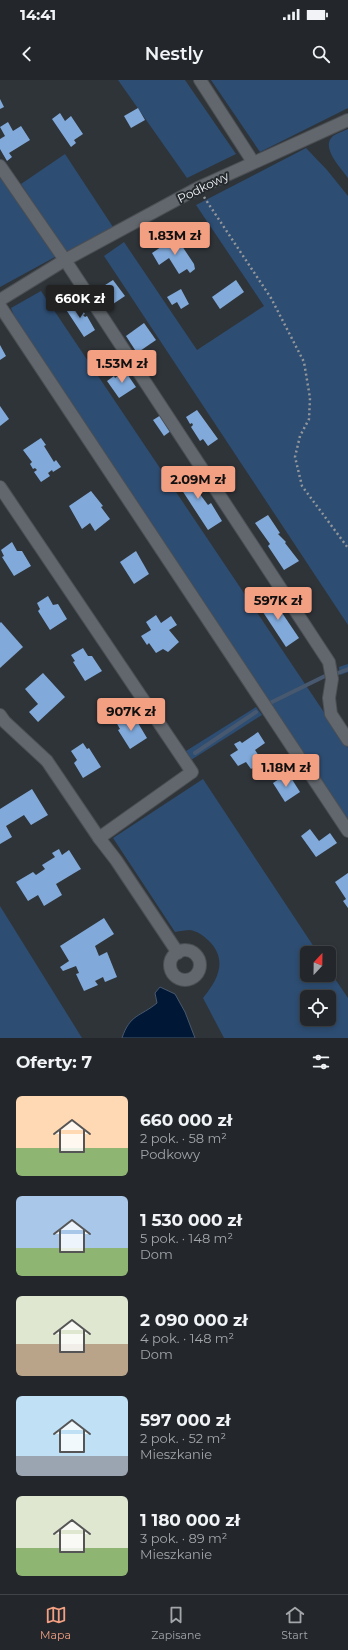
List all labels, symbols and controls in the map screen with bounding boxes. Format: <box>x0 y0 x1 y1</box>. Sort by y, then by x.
text: 14:41 <box>20 5 56 24</box>
icon: back <box>16 43 38 65</box>
text: Nestly <box>145 43 203 65</box>
icon: search <box>310 43 332 65</box>
street label: Podkowy <box>175 168 232 206</box>
pin: 1.83M zł <box>134 222 216 256</box>
text: 1.83M zł <box>149 227 201 243</box>
pin: 660K zł <box>43 285 117 319</box>
text: 660K zł <box>55 290 105 306</box>
pin: 1.53M zł <box>81 350 163 384</box>
text: 1.53M zł <box>96 355 148 371</box>
pin: 2.09M zł <box>157 466 239 500</box>
text: 2.09M zł <box>170 471 226 487</box>
pin: 597K zł <box>241 587 315 621</box>
text: 597K zł <box>254 592 302 608</box>
pin: 907K zł <box>94 698 168 732</box>
text: 907K zł <box>106 703 156 719</box>
pin: 1.18M zł <box>245 754 327 788</box>
text: 1.18M zł <box>261 759 311 775</box>
north arrow <box>300 946 336 982</box>
map controls <box>300 946 336 1026</box>
button: locate <box>300 990 336 1026</box>
icon: filters <box>310 1051 332 1073</box>
text: Oferty: 7 <box>16 1052 92 1072</box>
text: 660 000 zł <box>140 1110 232 1130</box>
icon: home <box>48 1112 96 1160</box>
text: 2 pok. · 58 m² <box>140 1130 227 1146</box>
text: Podkowy <box>140 1146 200 1162</box>
text: 1 530 000 zł <box>140 1210 242 1230</box>
icon: home <box>48 1212 96 1260</box>
text: 5 pok. · 148 m² <box>140 1230 233 1246</box>
text: Dom <box>140 1246 173 1262</box>
text: 2 090 000 zł <box>140 1310 248 1330</box>
icon: home <box>48 1312 96 1360</box>
text: 4 pok. · 148 m² <box>140 1330 234 1346</box>
text: Dom <box>140 1346 173 1362</box>
text: 597 000 zł <box>140 1410 230 1430</box>
icon: home <box>48 1412 96 1460</box>
text: 2 pok. · 52 m² <box>140 1430 226 1446</box>
text: Mieszkanie <box>140 1446 212 1462</box>
text: 1 180 000 zł <box>140 1510 240 1530</box>
icon: home <box>48 1512 96 1560</box>
text: 3 pok. · 89 m² <box>140 1530 227 1546</box>
text: Mieszkanie <box>140 1546 212 1562</box>
tab: Mapa <box>40 1604 71 1642</box>
tab: Zapisane <box>151 1604 201 1642</box>
tab: Start <box>281 1604 308 1642</box>

